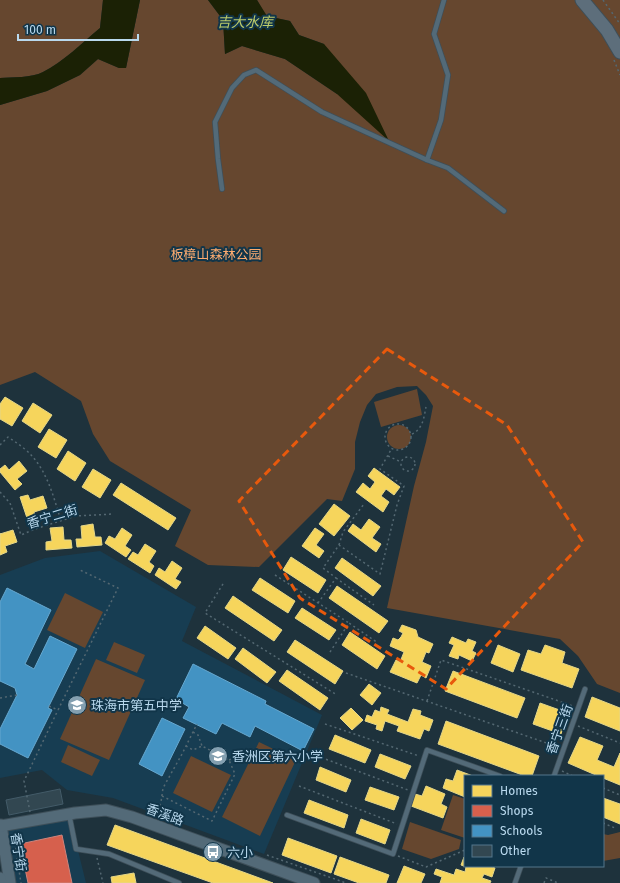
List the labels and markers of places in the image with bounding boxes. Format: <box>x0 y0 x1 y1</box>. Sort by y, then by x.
school or university icon: 珠海市第五中学 <box>66 694 88 716</box>
place label: 珠海市第五中学 <box>91 698 182 713</box>
school or university icon: 香洲区第六小学 <box>207 745 229 767</box>
place label: 香洲区第六小学 <box>232 749 323 764</box>
bus stop icon: 六小 <box>202 841 224 863</box>
place label: 六小 <box>227 845 253 860</box>

